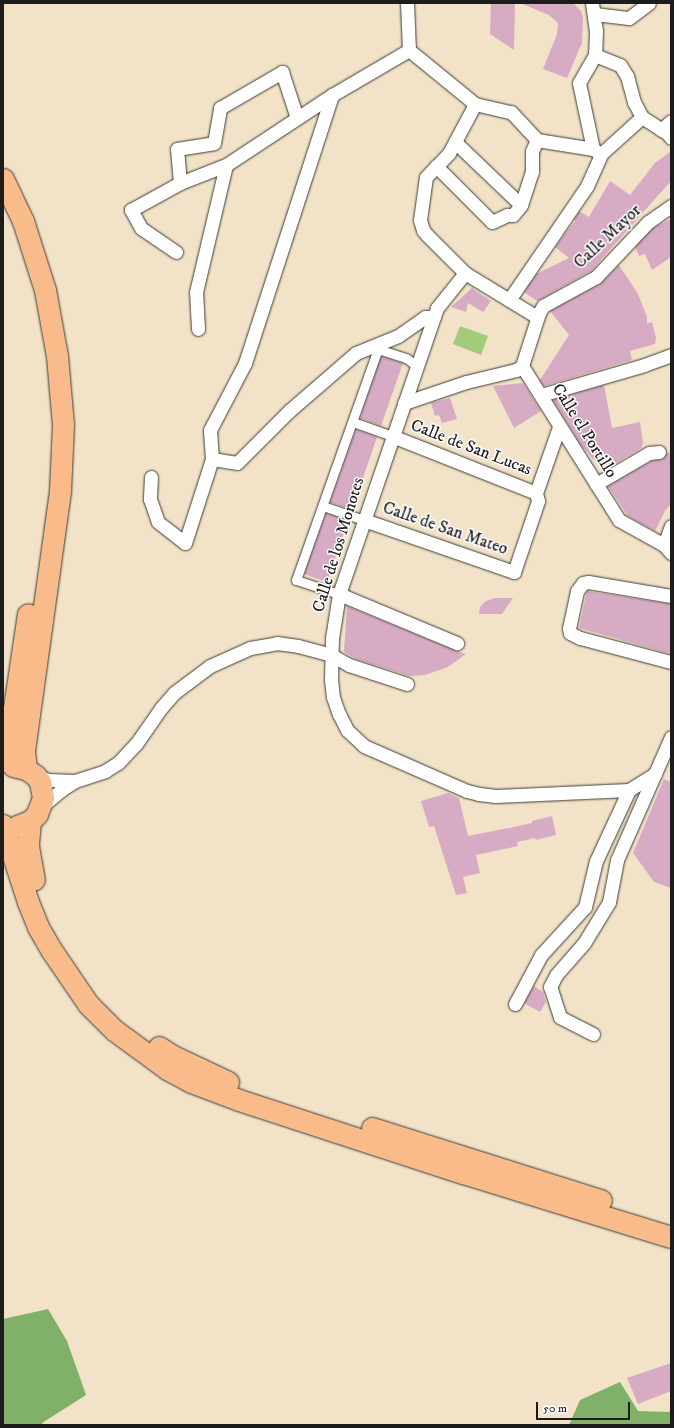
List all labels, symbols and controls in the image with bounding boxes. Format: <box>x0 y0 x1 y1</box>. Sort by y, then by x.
street label: Calle Mayor <box>570 201 646 273</box>
street label: Calle el Portillo <box>547 380 621 482</box>
street label: Calle de San Lucas <box>408 416 534 480</box>
street label: Calle de los Monotes <box>309 475 369 615</box>
street label: Calle de San Mateo <box>380 498 510 560</box>
scale bar <box>538 1394 632 1420</box>
text: 50 m <box>543 1401 567 1416</box>

